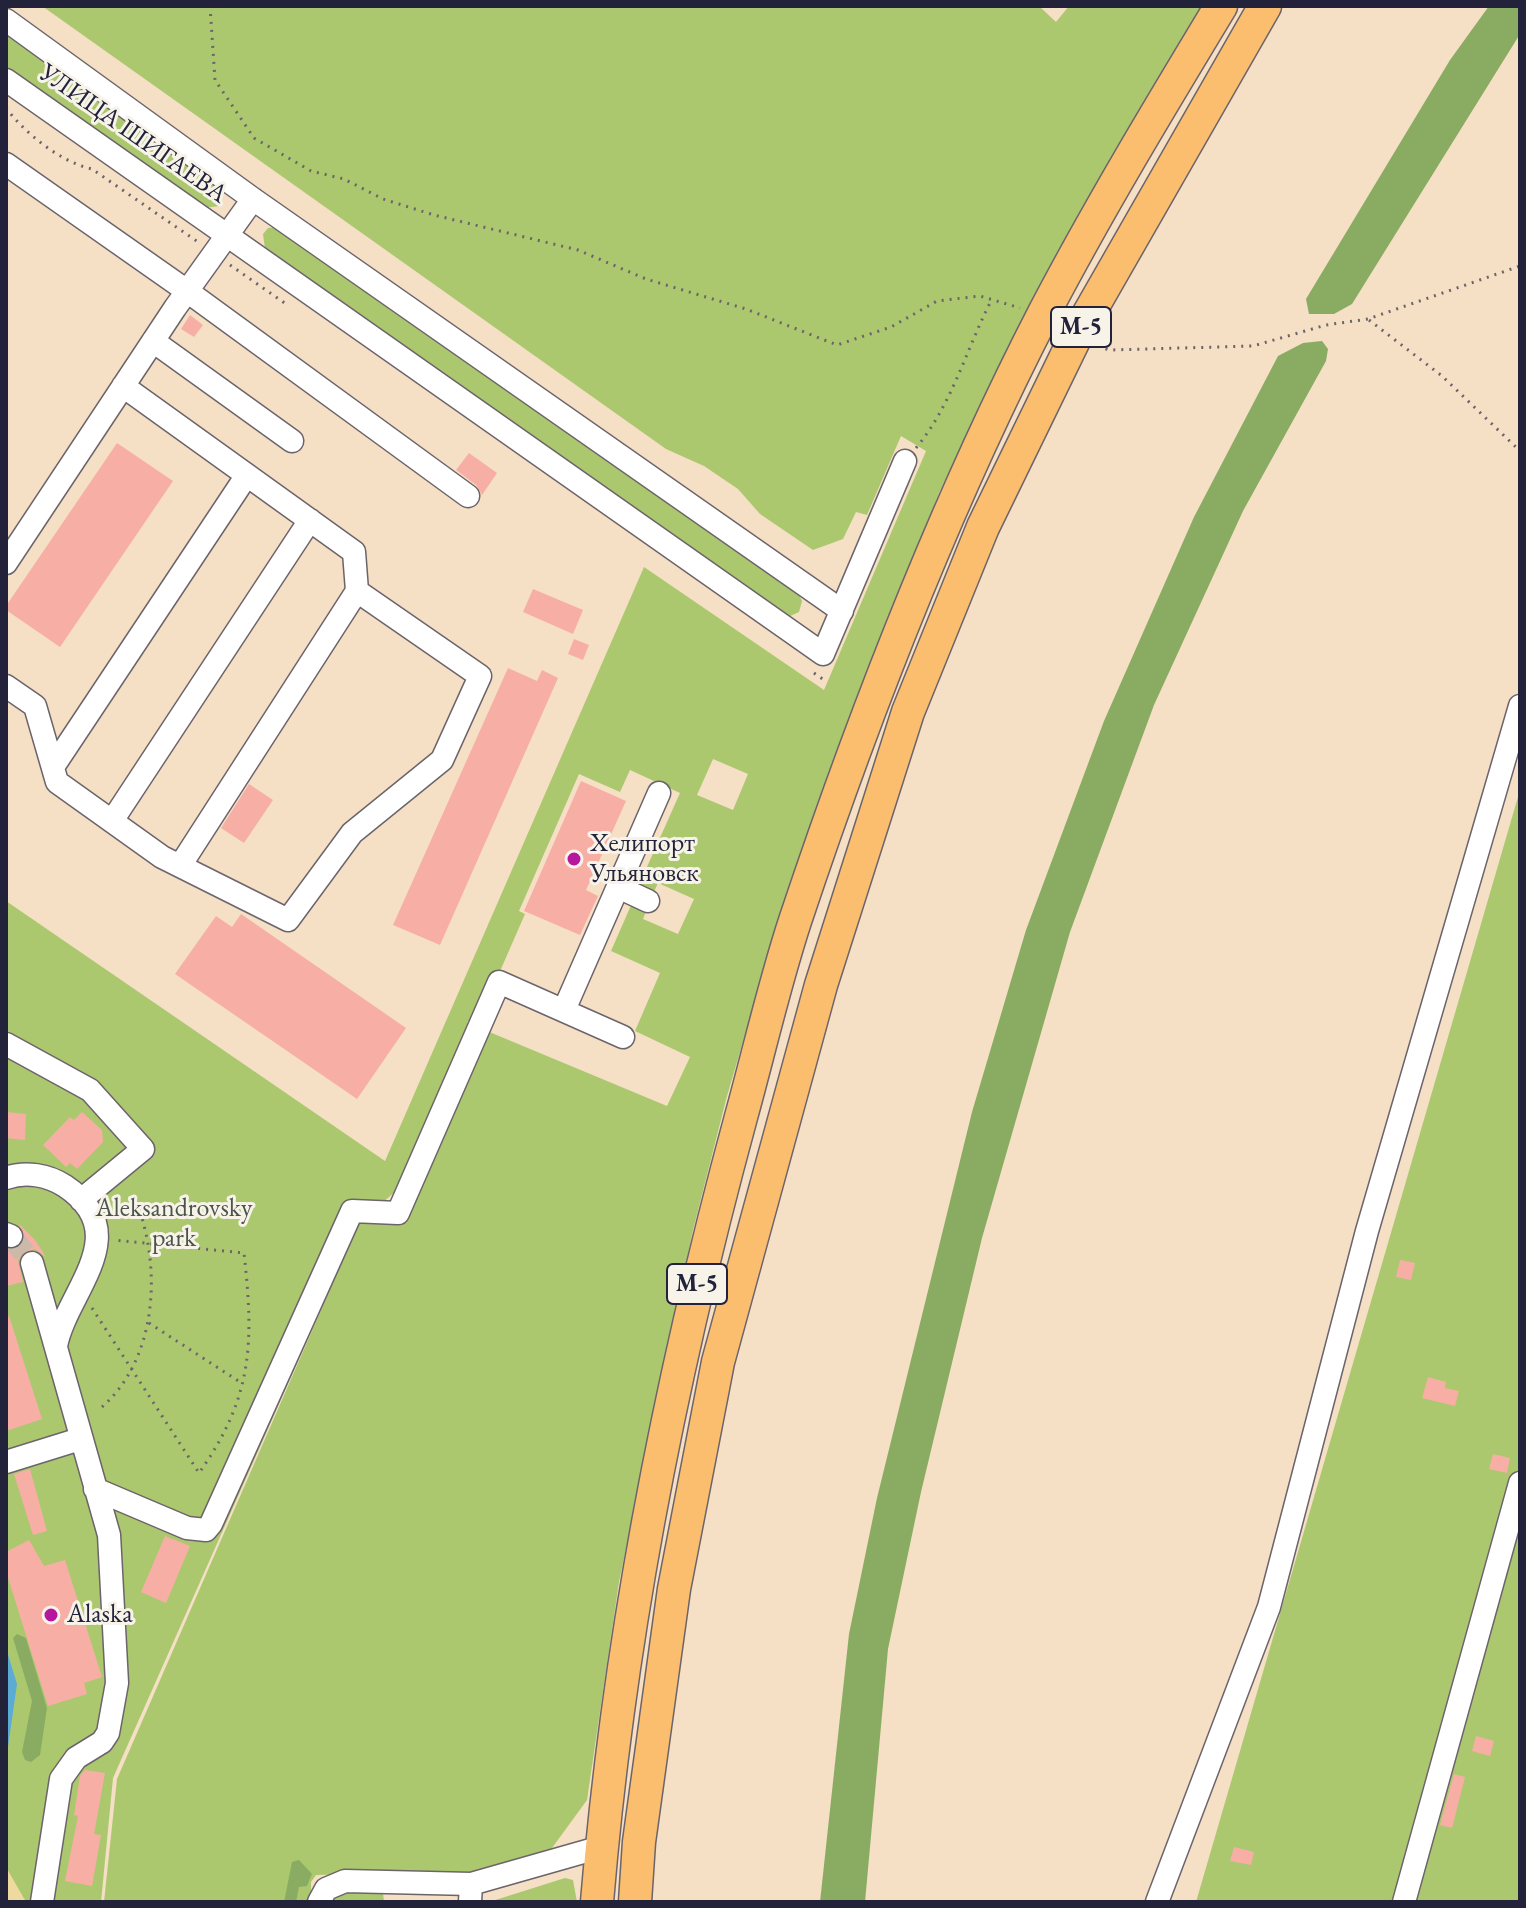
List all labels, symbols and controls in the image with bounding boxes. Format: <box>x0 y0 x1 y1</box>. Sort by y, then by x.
street label: УЛИЦА ШИГАЕВА <box>33 57 233 211</box>
road number: М-5 <box>1051 307 1111 347</box>
place label: Хелипорт Ульяновск <box>590 828 699 890</box>
marker: Хелипорт Ульяновск <box>565 850 583 868</box>
park label: Aleksandrovsky park <box>96 1193 252 1254</box>
road number: М-5 <box>667 1264 727 1304</box>
place label: Alaska <box>67 1599 133 1631</box>
marker: Alaska <box>42 1606 60 1624</box>

